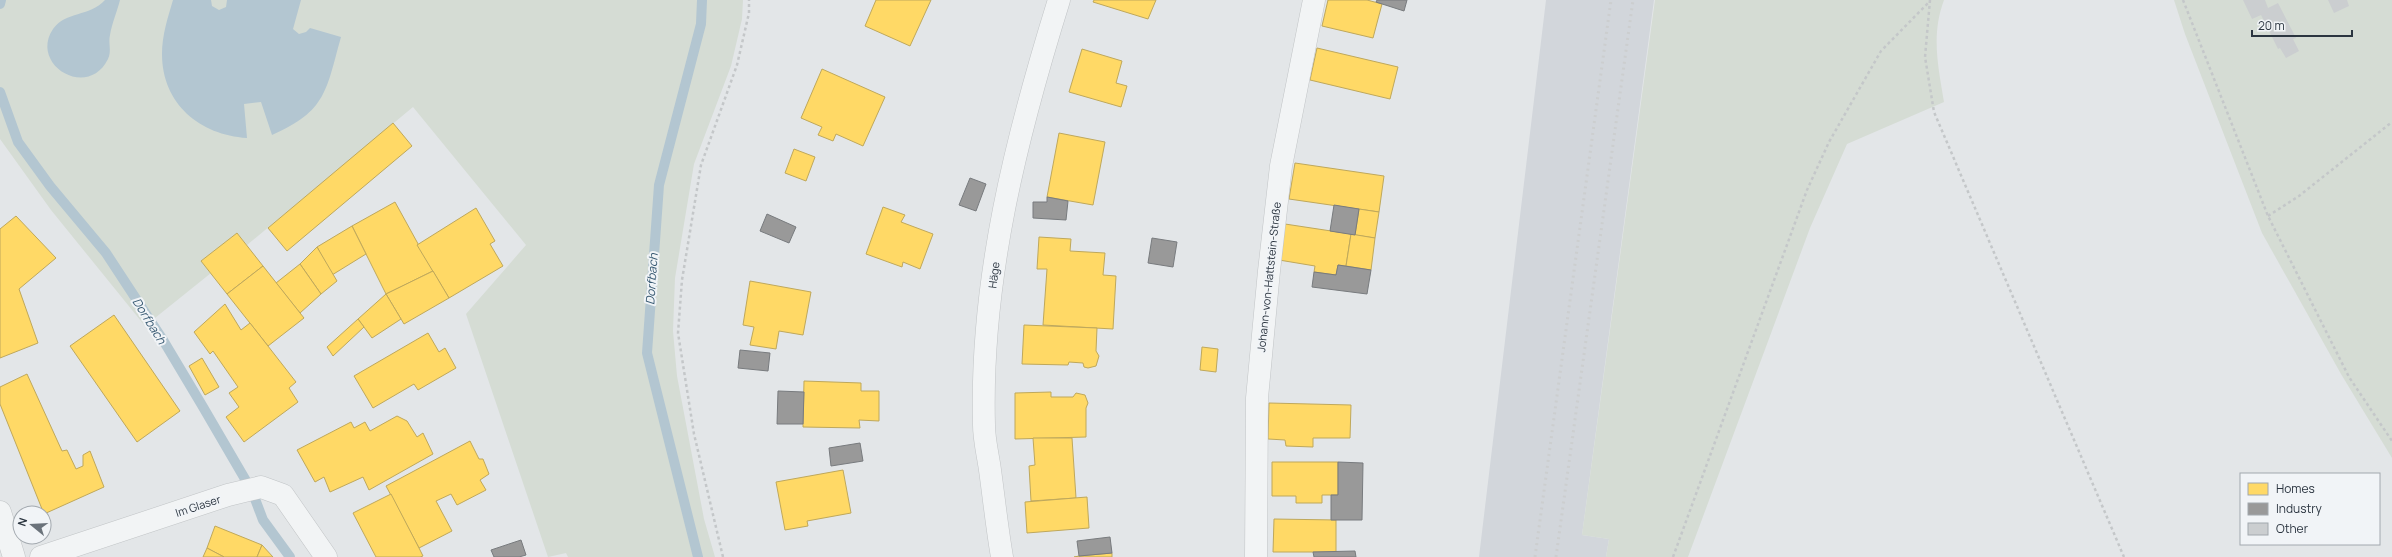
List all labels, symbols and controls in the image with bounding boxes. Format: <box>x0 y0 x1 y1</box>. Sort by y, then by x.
scale bar <box>2252 12 2352 38</box>
text: 20 m <box>2258 17 2285 34</box>
street label: Johann-von-Hattstein-Straße <box>1253 201 1284 353</box>
water label: Dorfbach <box>641 252 662 305</box>
street label: Häge <box>984 260 1003 289</box>
water label: Dorfbach <box>129 294 171 348</box>
legend <box>2240 473 2380 545</box>
text: Homes <box>2276 480 2315 497</box>
street label: Im Glaser <box>173 491 222 520</box>
text: Industry <box>2276 500 2322 517</box>
north arrow <box>12 505 52 545</box>
text: N <box>14 516 30 528</box>
text: Other <box>2276 520 2309 537</box>

